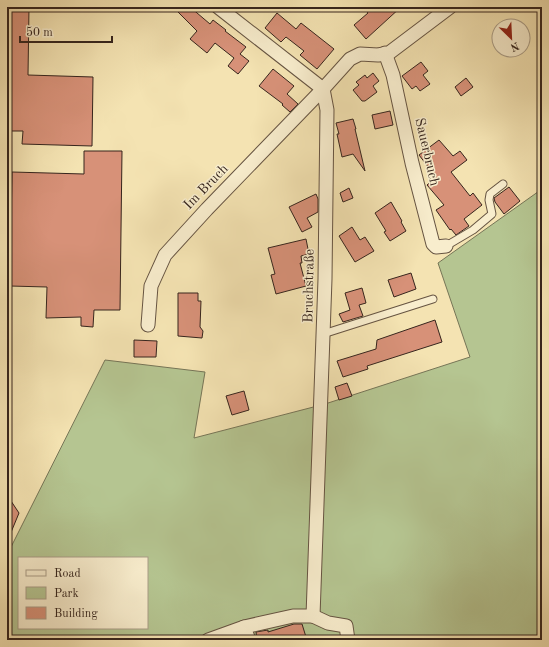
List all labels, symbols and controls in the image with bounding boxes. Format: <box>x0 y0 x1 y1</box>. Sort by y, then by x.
scale bar <box>20 18 112 44</box>
north arrow <box>491 18 531 58</box>
text: 50 m <box>26 26 53 39</box>
text: N <box>508 39 521 53</box>
street label: Sauerbruch <box>412 117 442 188</box>
street label: Im Bruch <box>181 161 231 212</box>
street label: Bruchstraße <box>301 249 317 323</box>
legend <box>18 557 148 629</box>
text: Road <box>54 568 81 580</box>
text: Park <box>54 588 79 600</box>
text: Building <box>54 608 98 620</box>

